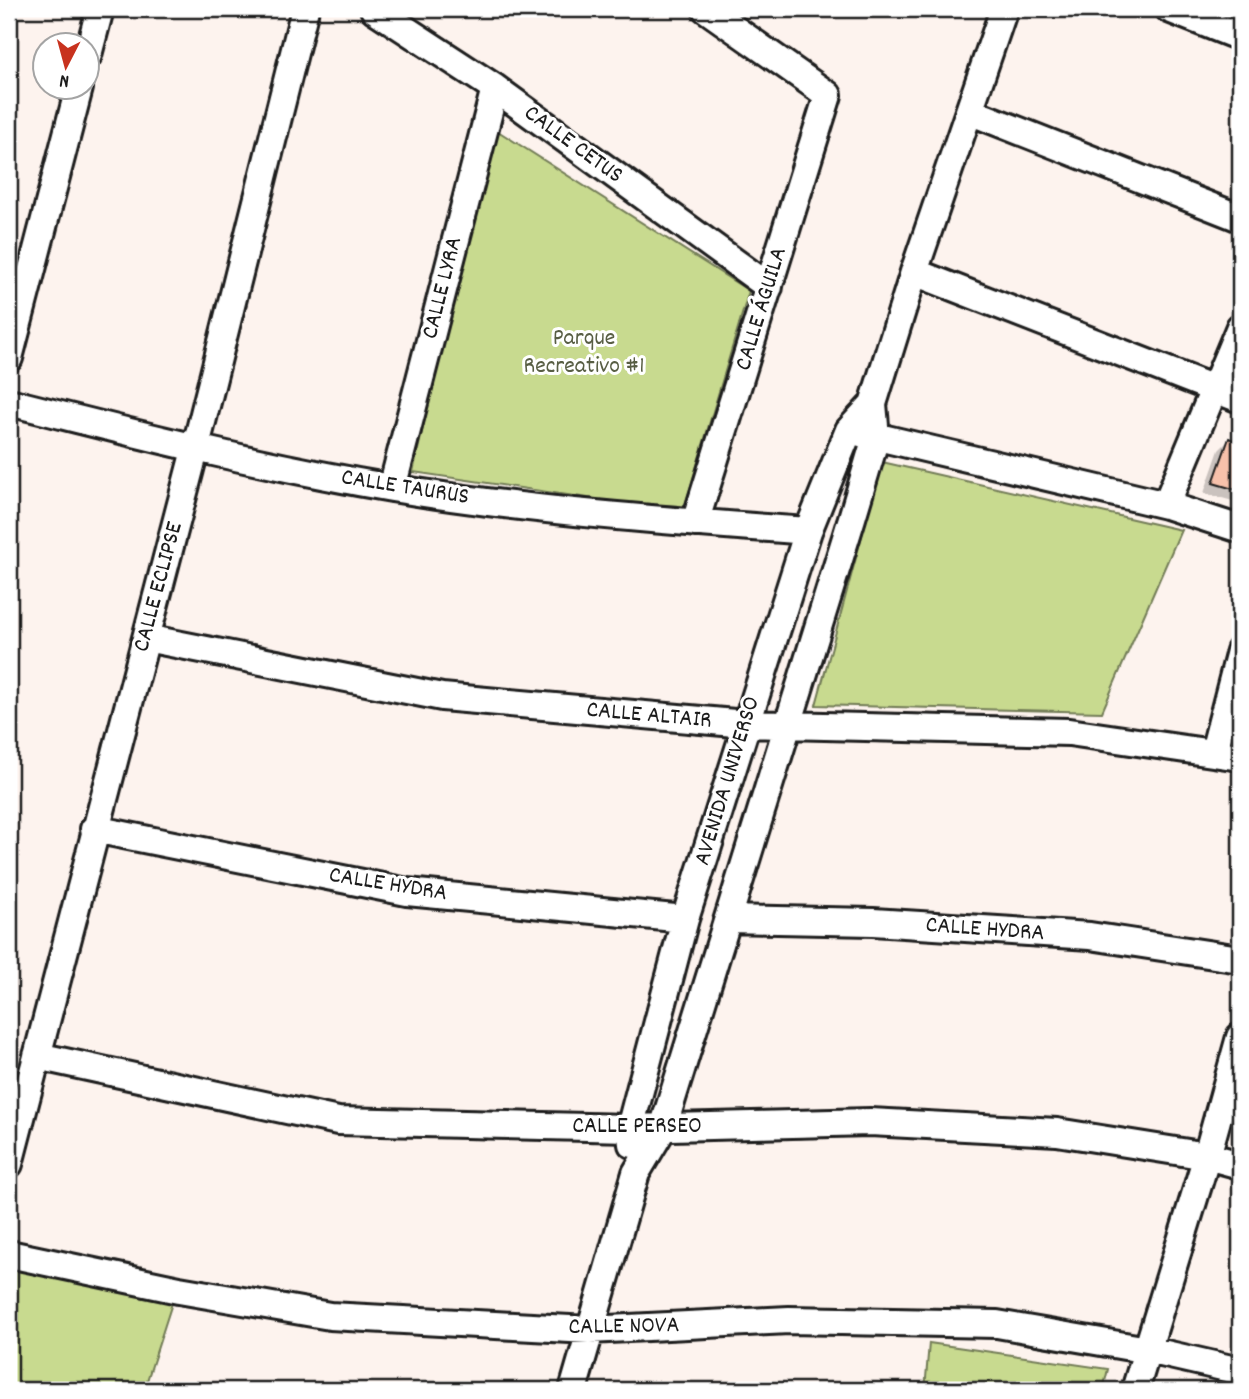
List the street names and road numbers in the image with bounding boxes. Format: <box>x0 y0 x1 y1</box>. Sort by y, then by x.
street label: CALLE CETUS <box>516 97 630 193</box>
street label: CALLE LYRA <box>414 233 472 343</box>
street label: CALLE ÁGUILA <box>727 243 797 375</box>
street label: CALLE TAURUS <box>339 461 471 515</box>
street label: CALLE ECLIPSE <box>125 518 193 656</box>
street label: AVENIDA UNIVERSO <box>686 692 770 870</box>
street label: CALLE ALTAIR <box>585 694 713 738</box>
street label: CALLE HYDRA <box>326 859 450 911</box>
street label: CALLE HYDRA <box>924 909 1046 951</box>
street label: CALLE PERSEO <box>572 1110 702 1144</box>
street label: CALLE NOVA <box>568 1309 680 1345</box>

